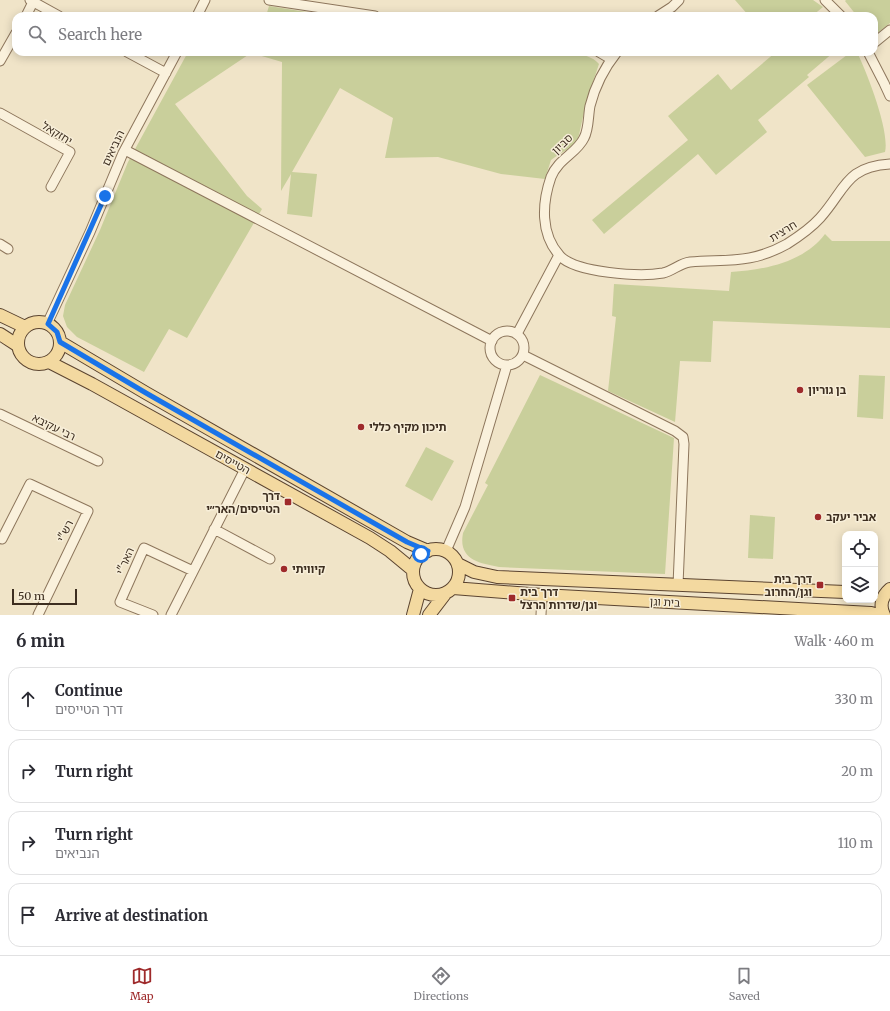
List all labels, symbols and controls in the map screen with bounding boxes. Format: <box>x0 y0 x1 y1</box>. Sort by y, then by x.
search box <box>12 12 878 56</box>
icon: search <box>26 23 48 45</box>
text: Search here <box>58 25 142 44</box>
street label: יחזקאל <box>39 118 75 148</box>
street label: הנביאים <box>99 128 127 168</box>
street label: סביון <box>549 131 575 157</box>
route end <box>96 187 114 205</box>
street label: חרצית <box>767 217 799 245</box>
place label: בן גוריון <box>808 383 847 397</box>
marker: בן גוריון <box>795 385 805 395</box>
street label: רבי עקיבא <box>30 410 78 444</box>
place label: תיכון מקיף כללי <box>369 420 446 434</box>
marker: תיכון מקיף כללי <box>356 422 366 432</box>
street label: הטייסים <box>213 447 253 477</box>
place label: דרך הטייסים/האר״י <box>206 489 281 516</box>
marker: דרך הטייסים/האר״י <box>283 497 293 507</box>
place label: אביר יעקב <box>826 510 877 524</box>
marker: אביר יעקב <box>813 512 823 522</box>
street label: רש"י <box>54 518 76 544</box>
map controls <box>842 531 878 603</box>
button: locate <box>842 531 878 567</box>
street label: האר"י <box>113 545 137 577</box>
route start <box>412 545 430 563</box>
place label: קיוויתי <box>292 562 325 576</box>
marker: קיוויתי <box>279 564 289 574</box>
button: layers <box>842 567 878 603</box>
place label: דרך בית וגן/החרוב <box>764 572 813 599</box>
marker: דרך בית וגן/החרוב <box>815 580 825 590</box>
place label: דרך בית וגן/שדרות הרצל <box>520 585 597 612</box>
scale bar <box>12 587 77 606</box>
text: 50 m <box>18 589 45 603</box>
marker: דרך בית וגן/שדרות הרצל <box>507 593 517 603</box>
street label: בית וגן <box>649 594 681 610</box>
text: 6 min <box>16 630 65 652</box>
text: Walk · 460 m <box>795 633 874 650</box>
text: Continue <box>55 681 123 700</box>
icon: ahead <box>17 688 39 710</box>
text: 330 m <box>834 691 873 708</box>
text: דרך הטייסים <box>55 701 123 718</box>
icon: right <box>17 760 39 782</box>
text: Turn right <box>55 762 133 781</box>
text: 20 m <box>841 763 873 780</box>
text: Turn right <box>55 825 133 844</box>
icon: right <box>17 832 39 854</box>
text: 110 m <box>838 835 873 852</box>
text: הנביאים <box>55 845 100 862</box>
icon: arrive <box>17 904 39 926</box>
text: Arrive at destination <box>55 906 208 925</box>
tab: Map <box>130 965 154 1003</box>
tab: Directions <box>414 965 469 1003</box>
tab: Saved <box>729 965 760 1003</box>

